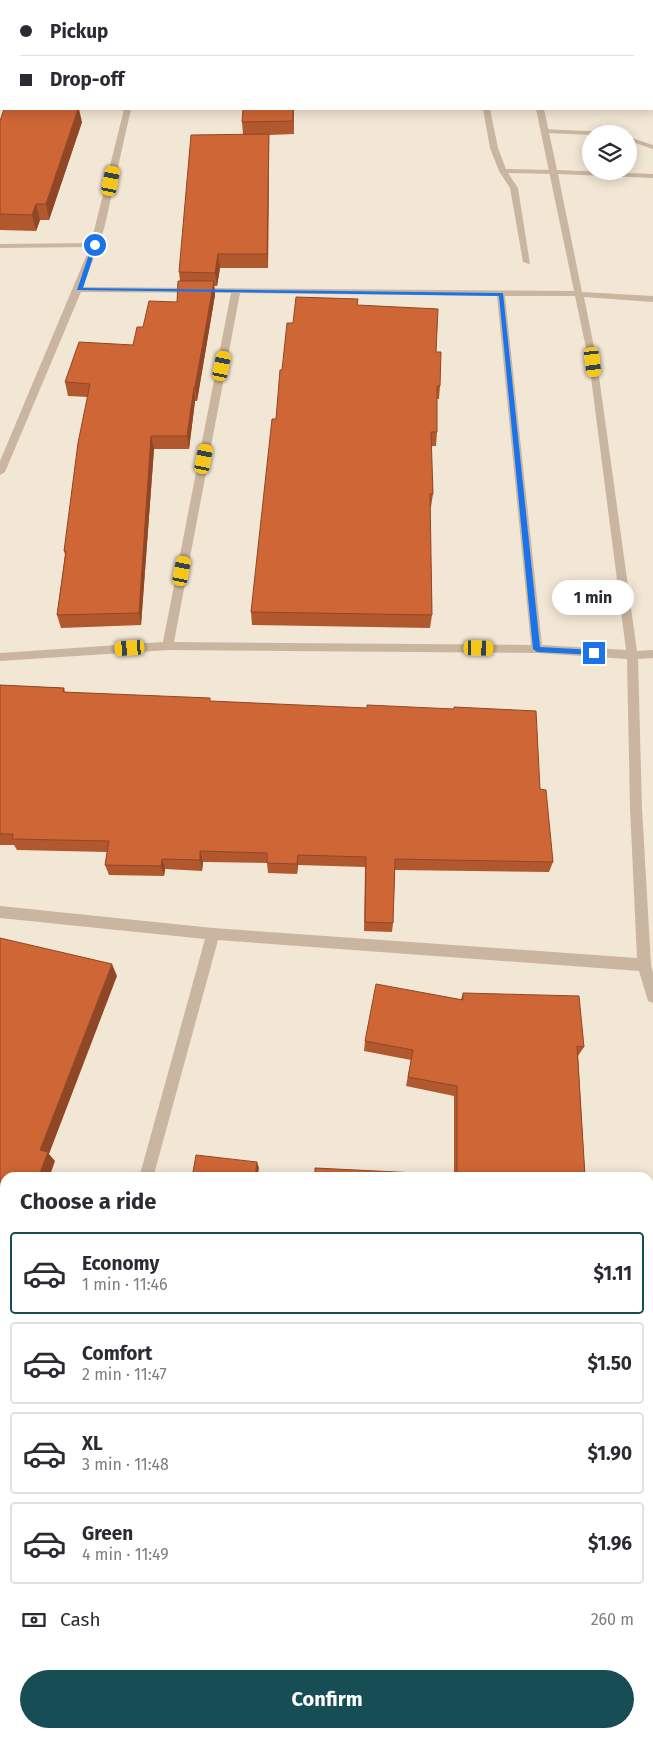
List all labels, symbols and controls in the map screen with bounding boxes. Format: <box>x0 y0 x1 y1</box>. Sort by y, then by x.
text: Pickup <box>50 20 108 43</box>
text: Drop-off <box>50 68 124 91</box>
map controls <box>582 125 637 180</box>
button: layers <box>582 125 637 180</box>
car <box>100 165 121 197</box>
route start <box>84 234 106 256</box>
car <box>583 346 602 378</box>
car <box>211 350 232 382</box>
car <box>193 443 214 475</box>
car <box>171 555 192 587</box>
callout: 1 min <box>553 580 635 616</box>
text: 1 min <box>574 588 612 607</box>
car <box>114 639 145 657</box>
car <box>463 640 494 656</box>
route end <box>583 642 605 664</box>
text: Choose a ride <box>20 1188 156 1215</box>
icon: car <box>22 1251 67 1296</box>
text: Economy <box>82 1252 159 1275</box>
text: $1.11 <box>593 1262 632 1285</box>
text: 1 min · 11:46 <box>82 1275 168 1294</box>
icon: car <box>22 1341 67 1386</box>
text: Comfort <box>82 1342 152 1365</box>
text: $1.50 <box>587 1352 632 1375</box>
text: 2 min · 11:47 <box>82 1365 167 1384</box>
icon: car <box>22 1431 67 1476</box>
text: XL <box>82 1432 103 1455</box>
text: $1.90 <box>588 1442 632 1465</box>
text: 3 min · 11:48 <box>82 1455 169 1474</box>
icon: car <box>22 1521 67 1566</box>
text: Green <box>82 1522 133 1545</box>
text: $1.96 <box>588 1532 632 1555</box>
text: 4 min · 11:49 <box>82 1545 169 1564</box>
icon: cash <box>20 1606 48 1634</box>
text: Cash <box>60 1608 101 1631</box>
text: 260 m <box>591 1610 634 1629</box>
button: Confirm <box>20 1670 634 1728</box>

